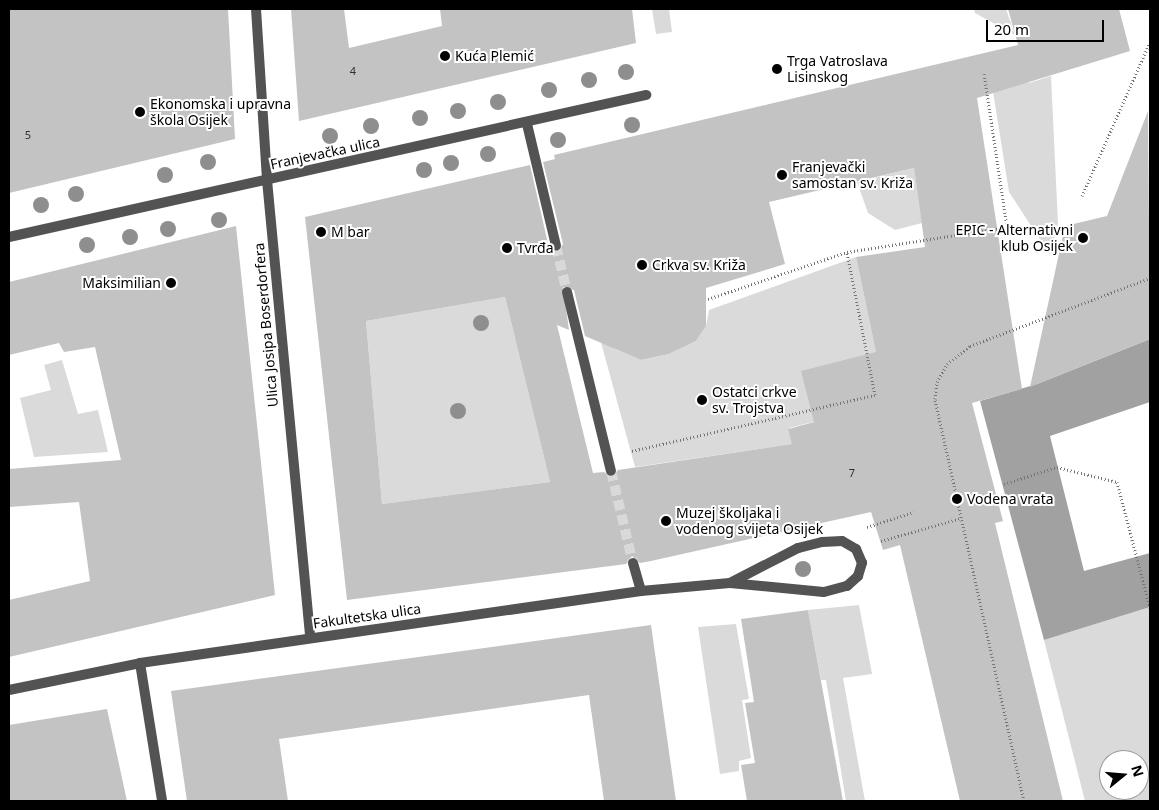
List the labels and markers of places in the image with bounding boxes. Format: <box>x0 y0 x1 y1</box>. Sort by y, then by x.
place label: Kuća Plemić <box>455 48 534 64</box>
marker: Kuća Plemić <box>439 50 451 62</box>
place label: Trga Vatroslava Lisinskog <box>787 53 888 85</box>
marker: Trga Vatroslava Lisinskog <box>771 63 783 75</box>
place label: Ekonomska i upravna škola Osijek <box>150 96 291 128</box>
marker: Ekonomska i upravna škola Osijek <box>134 106 146 118</box>
place label: Franjevački samostan sv. Križa <box>792 159 913 192</box>
marker: Franjevački samostan sv. Križa <box>776 169 788 181</box>
place label: EPIC - Alternativni klub Osijek <box>956 222 1073 254</box>
place label: M bar <box>331 224 370 240</box>
marker: M bar <box>315 226 327 238</box>
marker: EPIC - Alternativni klub Osijek <box>1077 232 1089 244</box>
place label: Tvrđa <box>517 240 554 256</box>
marker: Tvrđa <box>501 242 513 254</box>
place label: Crkva sv. Križa <box>652 257 746 273</box>
marker: Crkva sv. Križa <box>636 259 648 271</box>
place label: Maksimilian <box>82 275 161 291</box>
marker: Maksimilian <box>165 277 177 289</box>
place label: Ostatci crkve sv. Trojstva <box>712 384 797 417</box>
marker: Ostatci crkve sv. Trojstva <box>696 394 708 406</box>
place label: Vodena vrata <box>967 491 1054 507</box>
marker: Vodena vrata <box>951 493 963 505</box>
place label: Muzej školjaka i vodenog svijeta Osijek <box>676 505 823 538</box>
marker: Muzej školjaka i vodenog svijeta Osijek <box>660 515 672 527</box>

